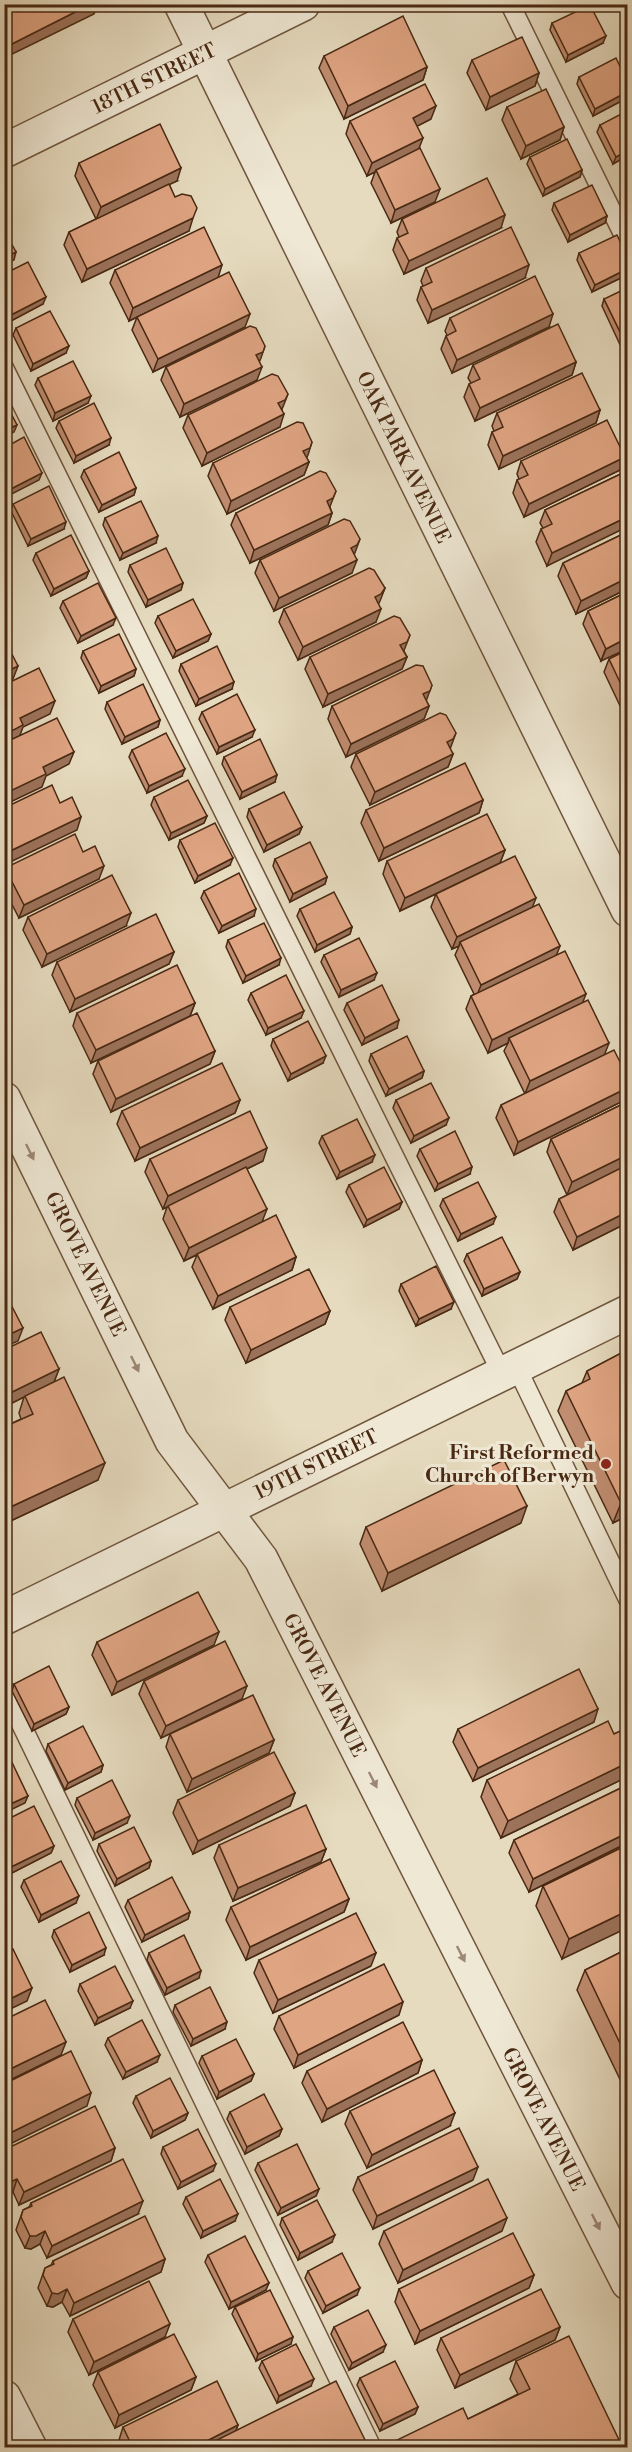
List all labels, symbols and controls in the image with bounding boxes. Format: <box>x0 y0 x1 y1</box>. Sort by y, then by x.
street label: 18TH STREET <box>88 38 221 120</box>
street label: OAK PARK AVENUE <box>350 368 455 548</box>
one-way arrow <box>26 1143 35 1160</box>
street label: GROVE AVENUE <box>39 1188 131 1341</box>
one-way arrow <box>130 1356 139 1373</box>
street label: 19TH STREET <box>251 1425 383 1506</box>
place label: First Reformed Church of Berwyn <box>425 1441 595 1489</box>
marker: First Reformed Church of Berwyn <box>599 1457 613 1471</box>
street label: GROVE AVENUE <box>277 1610 371 1762</box>
one-way arrow <box>368 1771 378 1788</box>
one-way arrow <box>456 1945 466 1962</box>
street label: GROVE AVENUE <box>496 2044 590 2196</box>
one-way arrow <box>592 2213 601 2230</box>

